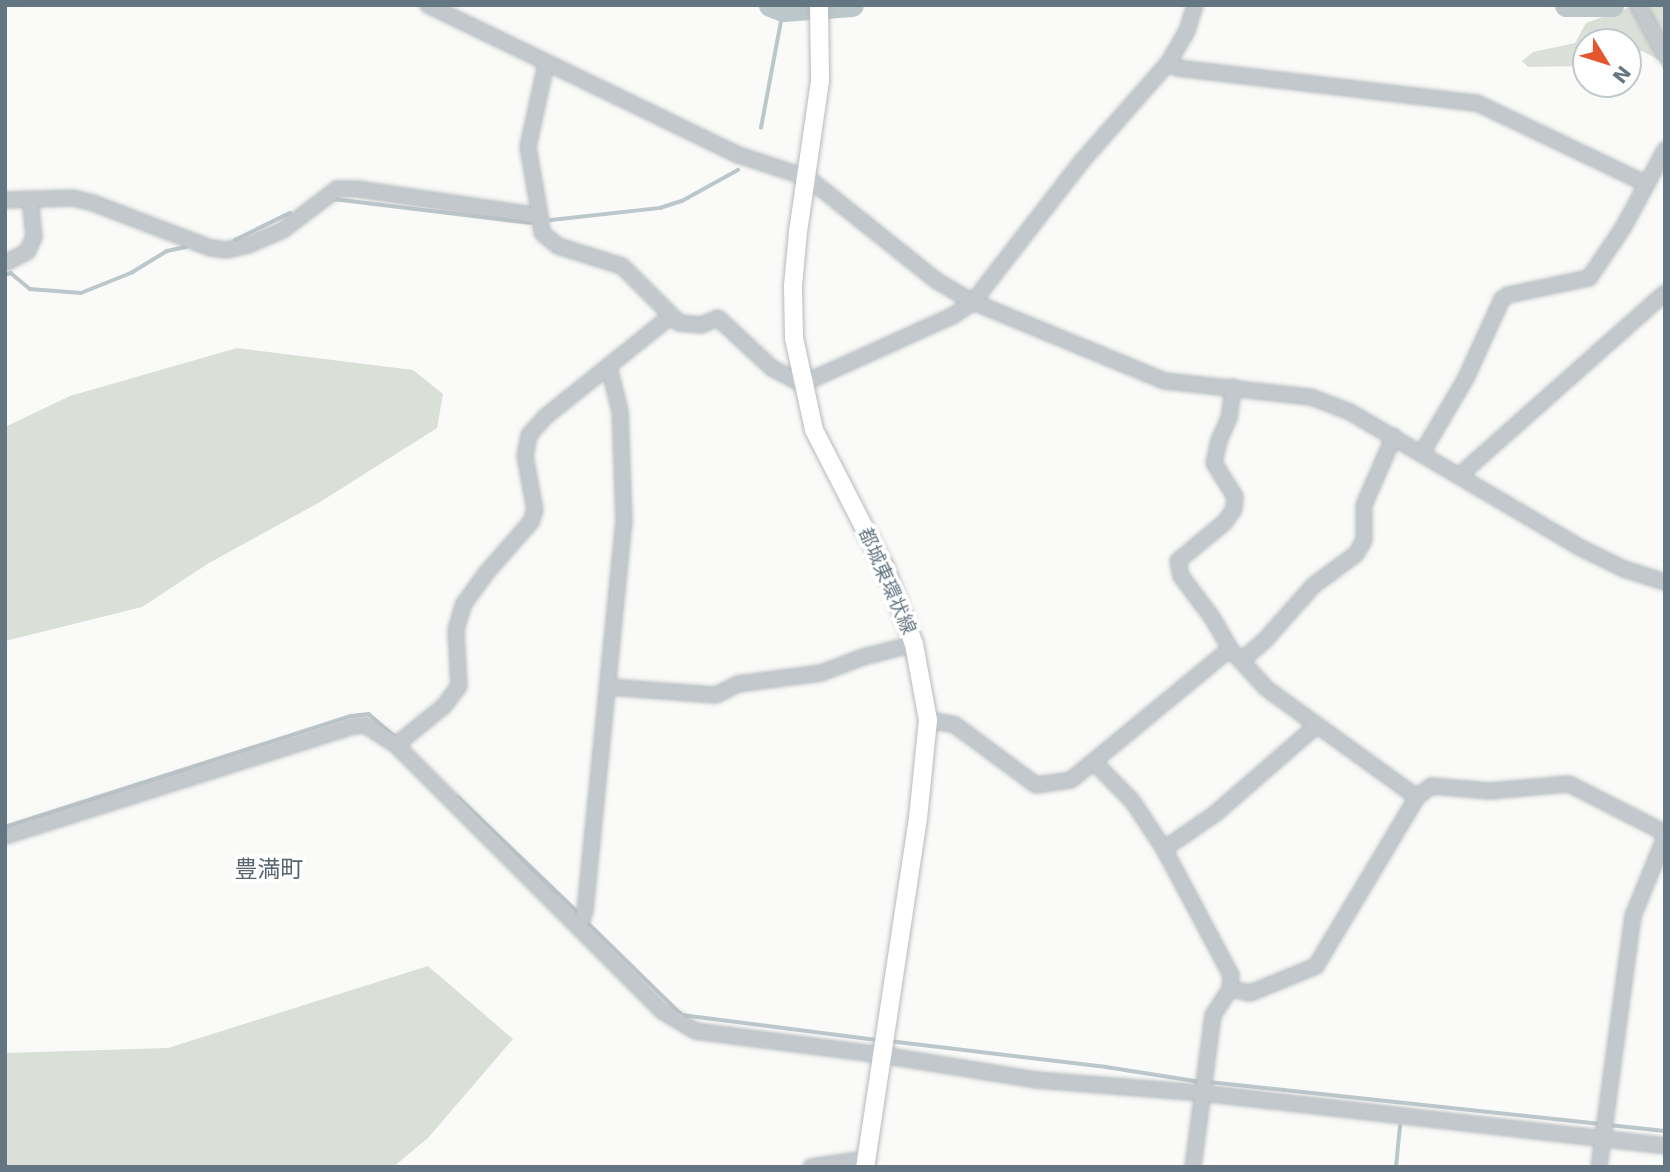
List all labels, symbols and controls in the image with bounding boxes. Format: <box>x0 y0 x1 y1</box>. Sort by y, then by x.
north arrow <box>1572 28 1642 98</box>
text: N <box>1608 62 1636 88</box>
street label: 都城東環状線 <box>853 524 921 638</box>
district label: 豊満町 <box>235 855 303 883</box>

